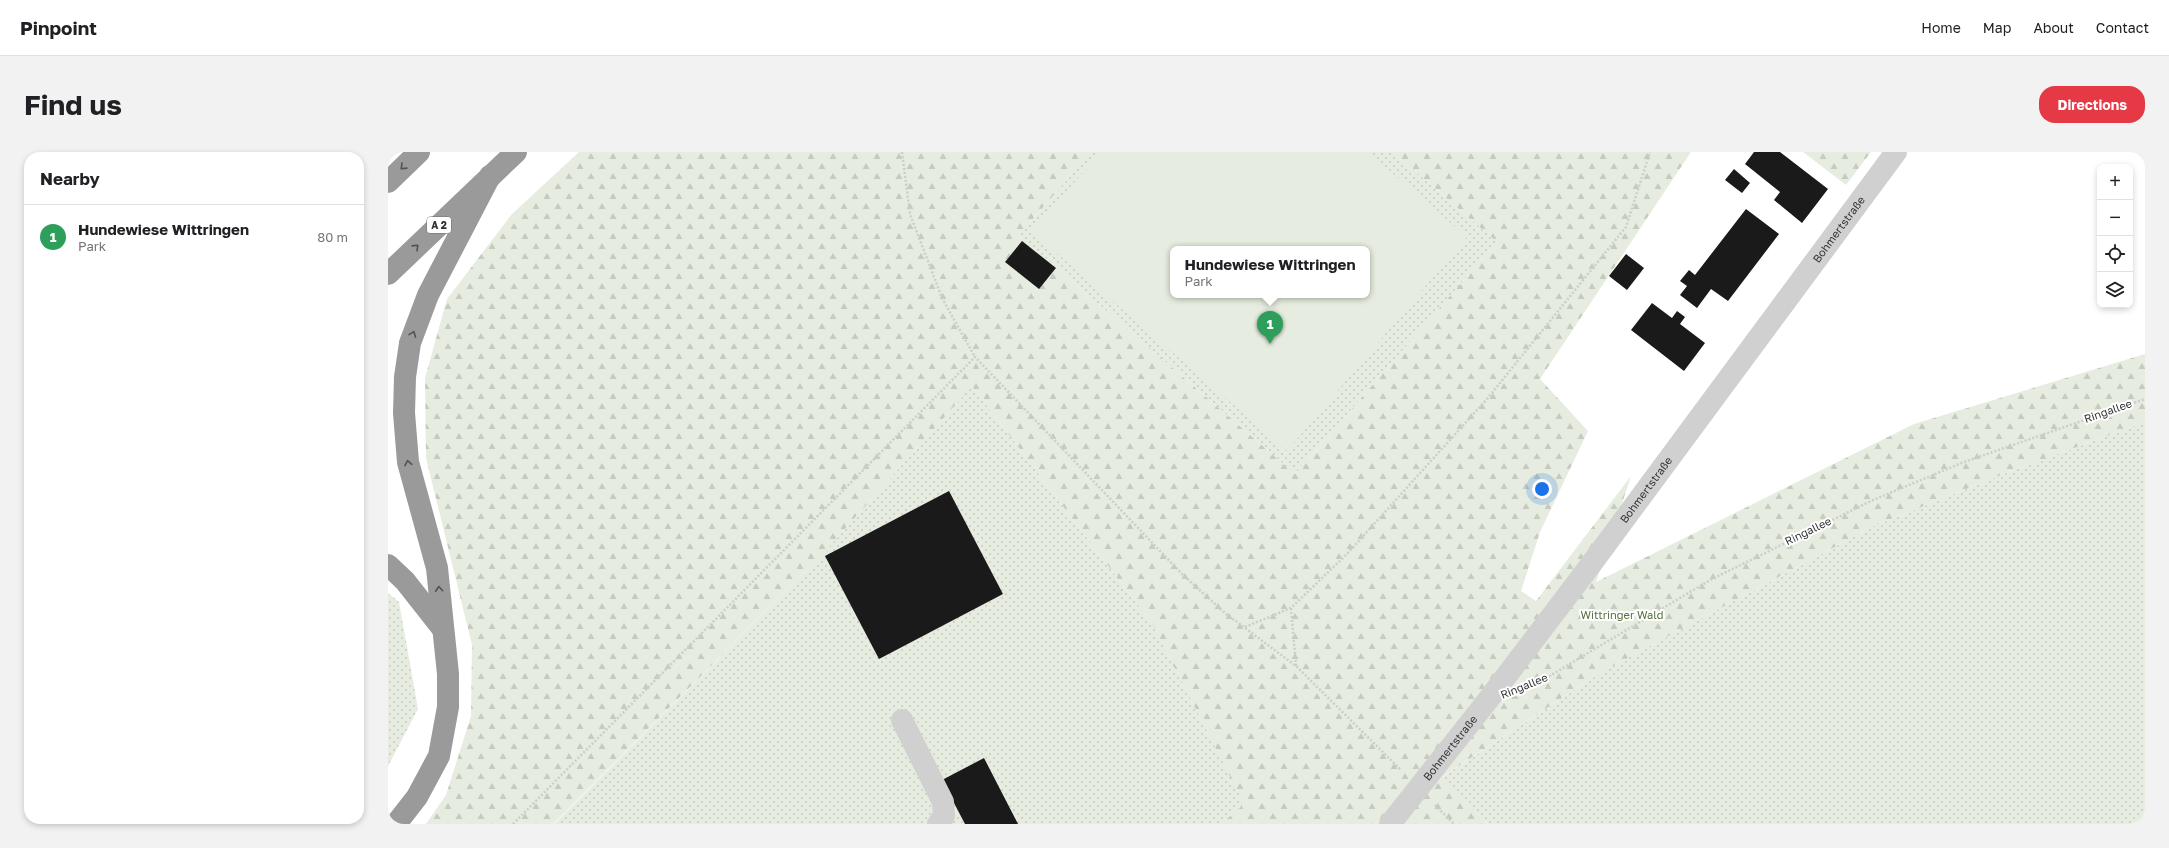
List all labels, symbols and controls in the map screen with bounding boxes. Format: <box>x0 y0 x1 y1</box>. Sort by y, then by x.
text: Pinpoint <box>20 16 97 39</box>
text: Home <box>1921 19 1961 36</box>
text: Map <box>1983 19 2011 36</box>
text: About <box>2033 19 2074 36</box>
text: Contact <box>2096 19 2149 36</box>
button: Directions <box>2039 86 2145 123</box>
text: Find us <box>24 88 122 121</box>
one-way arrow <box>400 162 408 170</box>
map controls <box>2097 164 2133 308</box>
button: + <box>2097 164 2133 200</box>
text: Nearby <box>40 168 100 189</box>
street label: Bohmertstraße <box>1810 193 1867 265</box>
button: − <box>2097 200 2133 236</box>
road number: A 2 <box>427 217 451 233</box>
text: Hundewiese Wittringen <box>78 220 249 238</box>
text: 1 <box>50 229 56 245</box>
text: 80 m <box>317 229 348 245</box>
button: locate <box>2097 236 2133 272</box>
text: Park <box>78 238 106 254</box>
one-way arrow <box>411 244 419 252</box>
popup <box>1170 246 1370 298</box>
text: Hundewiese Wittringen <box>1185 255 1355 273</box>
button: layers <box>2097 272 2133 308</box>
text: Park <box>1185 273 1213 289</box>
pin: 1 <box>1257 311 1283 344</box>
one-way arrow <box>409 331 417 338</box>
street label: Ringallee <box>2082 396 2134 425</box>
street label: Bohmertstraße <box>1617 454 1674 525</box>
one-way arrow <box>405 460 413 466</box>
your location <box>1532 479 1552 499</box>
street label: Ringallee <box>1783 514 1833 547</box>
one-way arrow <box>434 586 443 592</box>
park label: Wittringer Wald <box>1581 608 1663 621</box>
street label: Ringallee <box>1498 670 1549 701</box>
street label: Bohmertstraße <box>1420 712 1479 783</box>

